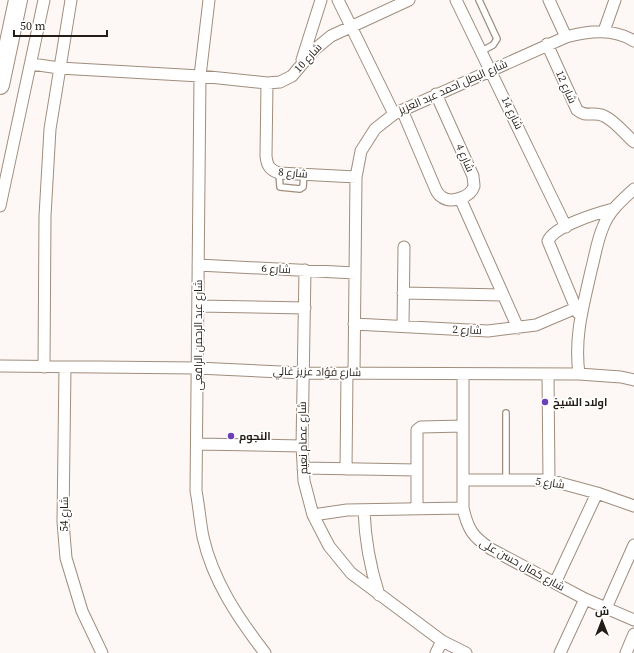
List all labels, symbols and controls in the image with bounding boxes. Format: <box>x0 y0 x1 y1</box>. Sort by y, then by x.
scale bar <box>14 12 107 38</box>
text: 50 m <box>20 18 46 34</box>
street label: شارع 10 <box>291 40 325 76</box>
street label: شارع البطل احمد عبد العزيز <box>395 56 510 118</box>
street label: شارع 12 <box>552 68 580 106</box>
street label: شارع 14 <box>498 94 526 132</box>
street label: شارع 4 <box>452 142 478 174</box>
street label: شارع 8 <box>278 164 308 182</box>
street label: شارع 6 <box>261 261 291 277</box>
street label: شارع عبد الرحمن الرافعى <box>191 280 206 390</box>
street label: شارع 2 <box>452 322 482 338</box>
street label: شارع فؤاد عزيز غالي <box>273 364 361 381</box>
place label: اولاد الشيخ <box>553 395 607 410</box>
marker: اولاد الشيخ <box>540 397 550 407</box>
street label: شارع عصام نعيم <box>295 401 311 475</box>
place label: النجوم <box>239 429 271 444</box>
marker: النجوم <box>226 431 236 441</box>
street label: شارع 5 <box>534 474 566 492</box>
street label: شارع 54 <box>57 497 72 531</box>
street label: شارع كمال حسن على <box>477 535 567 595</box>
north arrow <box>582 601 622 641</box>
text: ش <box>595 604 609 619</box>

